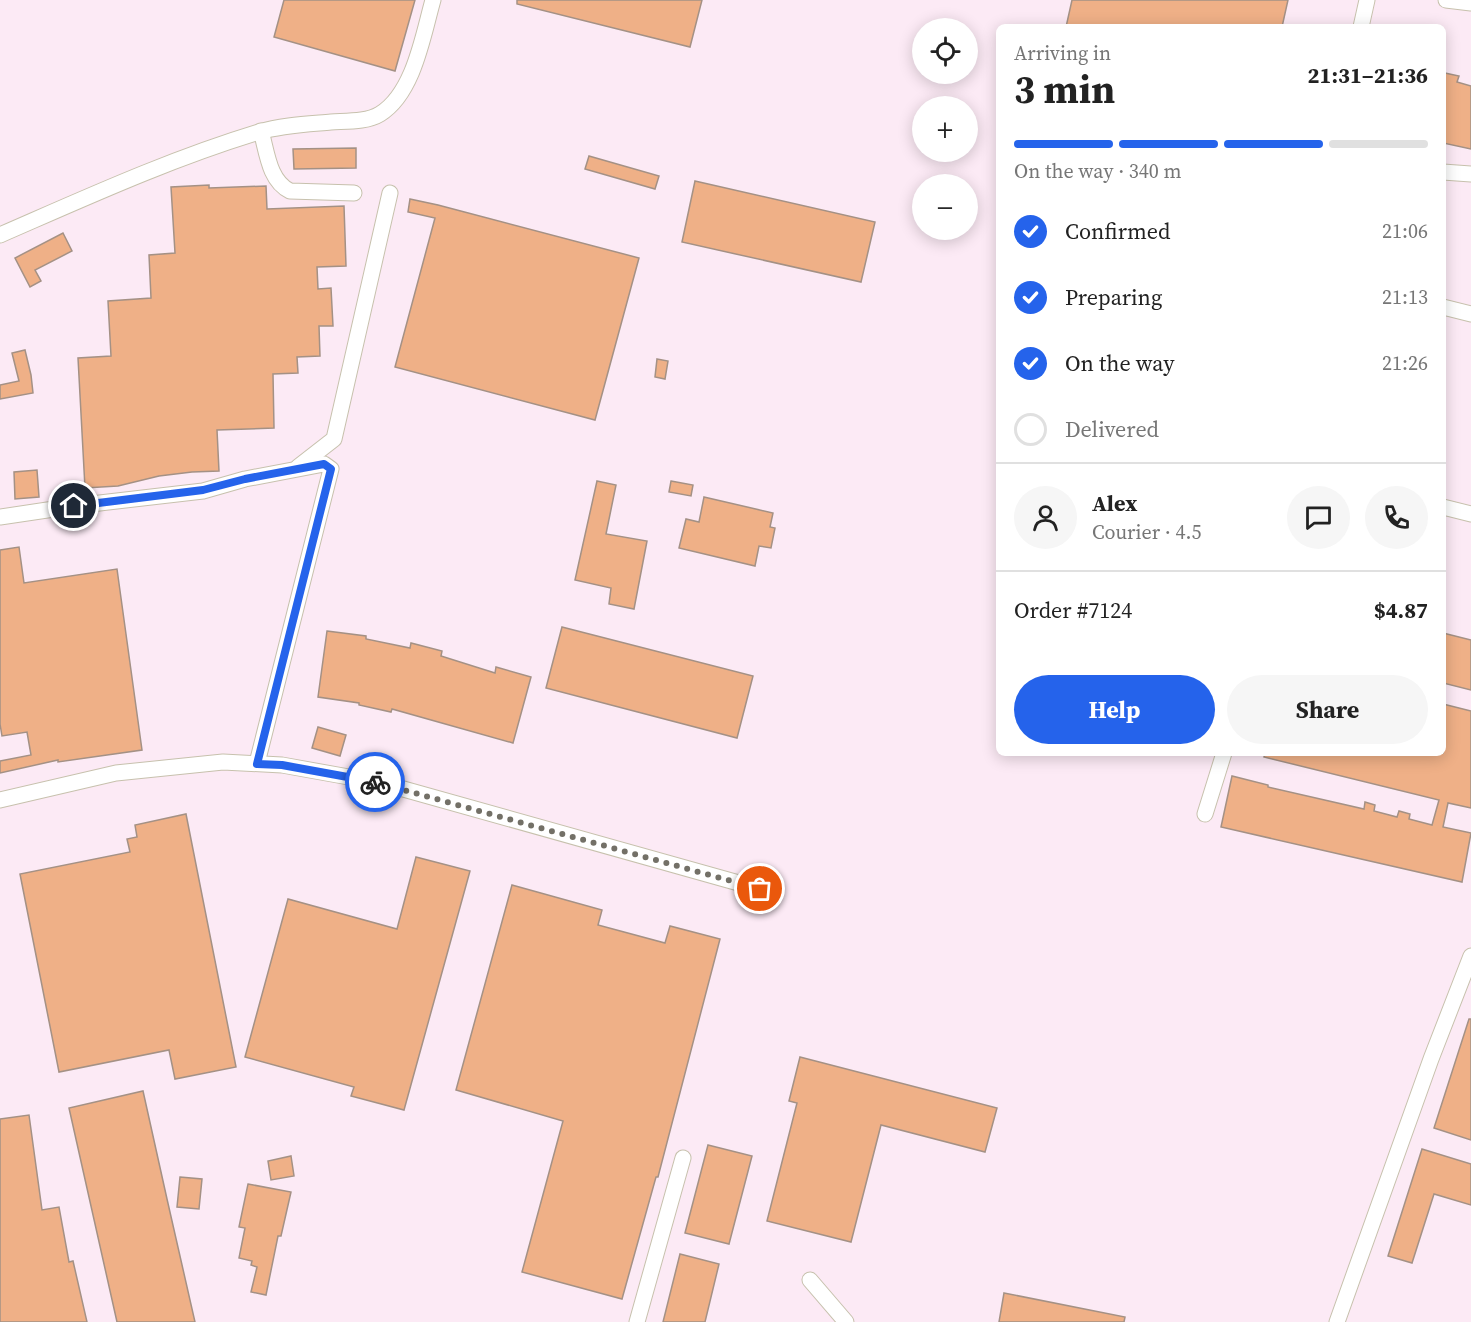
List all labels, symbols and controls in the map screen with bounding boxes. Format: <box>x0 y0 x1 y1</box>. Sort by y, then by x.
map controls <box>912 18 978 240</box>
button: locate <box>912 18 978 84</box>
text: Arriving in <box>1014 39 1111 67</box>
text: 21:31–21:36 <box>1308 60 1428 90</box>
text: 3 min <box>1014 63 1115 116</box>
button: + <box>912 96 978 162</box>
text: On the way · 340 m <box>1014 157 1181 185</box>
button: − <box>912 174 978 240</box>
icon: check <box>1014 215 1047 248</box>
text: Confirmed <box>1065 216 1170 246</box>
text: 21:06 <box>1382 217 1428 245</box>
icon: check <box>1014 281 1047 314</box>
text: Preparing <box>1065 282 1162 312</box>
text: 21:13 <box>1382 283 1428 311</box>
icon: check <box>1014 347 1047 380</box>
text: On the way <box>1065 348 1174 378</box>
text: 21:26 <box>1382 349 1428 377</box>
text: Delivered <box>1065 414 1159 444</box>
pin <box>48 480 99 531</box>
button: person <box>1014 486 1077 549</box>
button: chat <box>1287 486 1350 549</box>
button: phone <box>1365 486 1428 549</box>
text: Alex <box>1092 488 1137 518</box>
icon: home <box>57 489 90 522</box>
text: Courier · 4.5 <box>1092 518 1201 546</box>
text: Order #7124 <box>1014 595 1132 625</box>
text: $4.87 <box>1374 595 1428 625</box>
button: Help <box>1014 675 1215 744</box>
button: Share <box>1227 675 1428 744</box>
courier <box>345 752 405 812</box>
icon: bike <box>359 766 392 799</box>
pin <box>734 863 785 914</box>
icon: bag <box>743 872 776 905</box>

